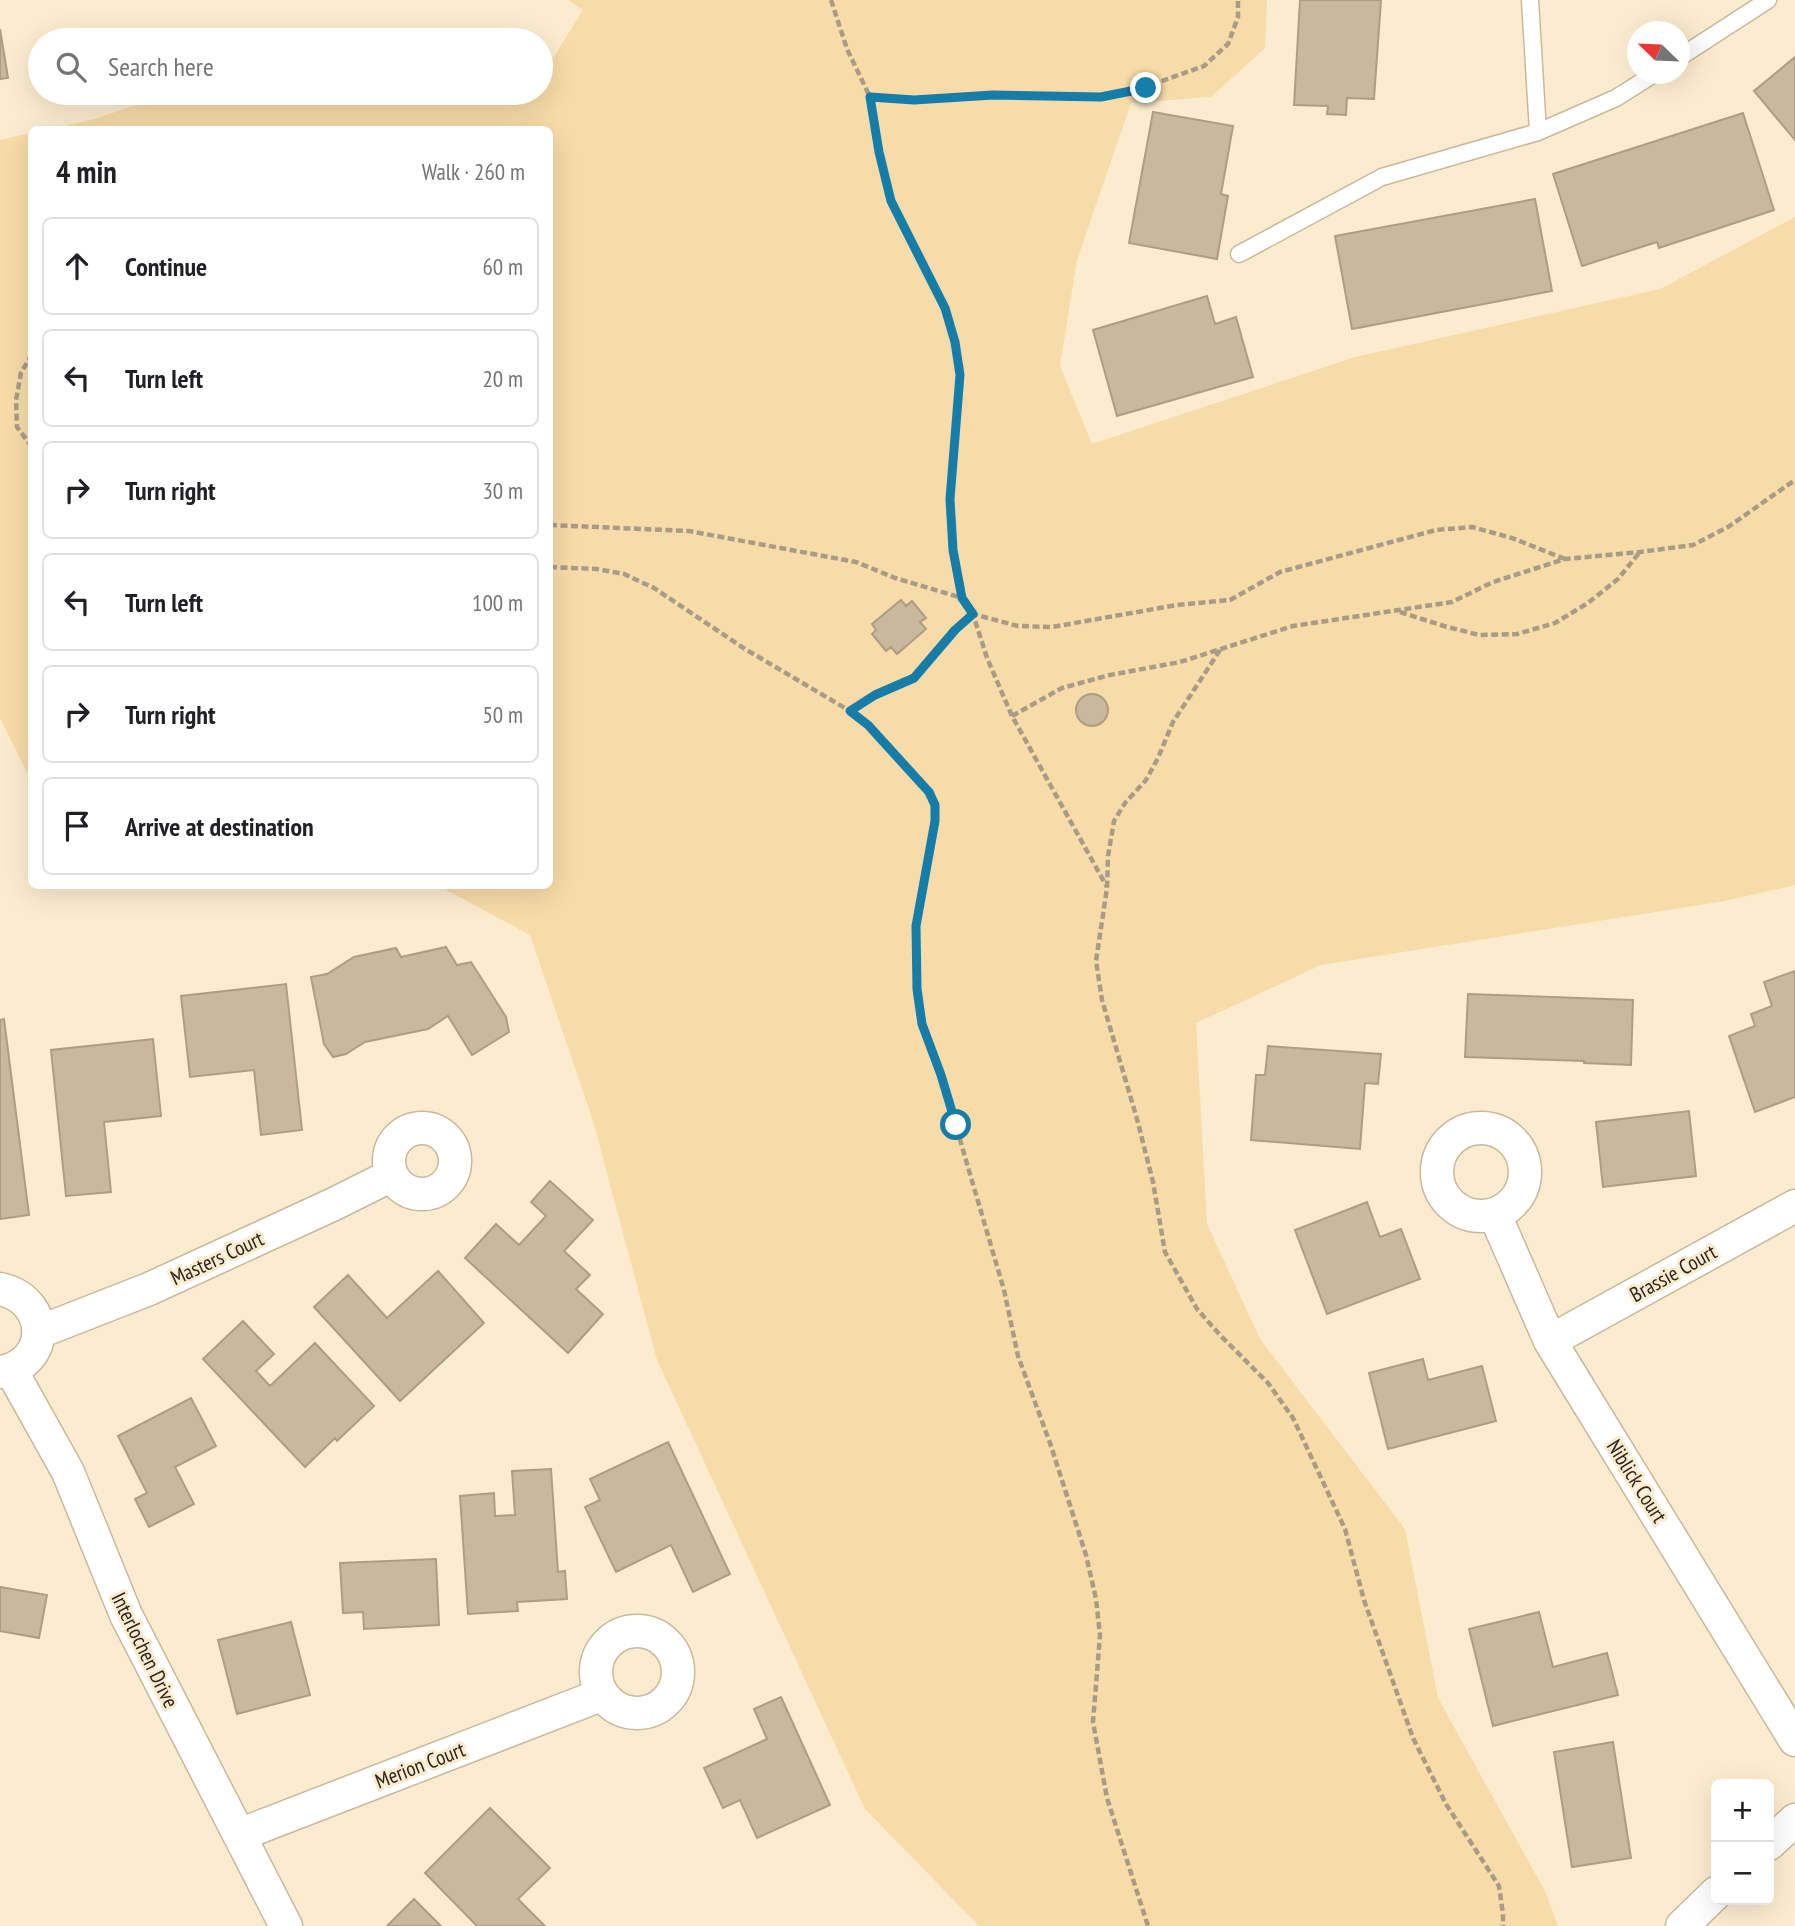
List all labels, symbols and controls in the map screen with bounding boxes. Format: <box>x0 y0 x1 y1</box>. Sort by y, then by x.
north arrow <box>1627 21 1690 84</box>
search box <box>28 28 553 105</box>
icon: search <box>52 48 90 86</box>
text: Search here <box>108 50 214 83</box>
route end <box>1130 72 1161 103</box>
text: 4 min <box>56 152 117 191</box>
text: Walk · 260 m <box>422 157 525 186</box>
icon: ahead <box>58 247 96 285</box>
text: Continue <box>125 250 207 283</box>
text: 60 m <box>482 252 523 281</box>
icon: left <box>58 359 96 397</box>
text: Turn left <box>125 362 203 395</box>
text: 20 m <box>482 364 523 393</box>
icon: right <box>58 471 96 509</box>
text: Turn right <box>125 474 216 507</box>
text: 30 m <box>482 476 523 505</box>
icon: left <box>58 583 96 621</box>
text: Turn left <box>125 586 203 619</box>
text: 100 m <box>472 588 523 617</box>
icon: right <box>58 695 96 733</box>
text: Turn right <box>125 698 216 731</box>
text: 50 m <box>482 700 523 729</box>
icon: arrive <box>58 807 96 845</box>
text: Arrive at destination <box>125 810 314 843</box>
route start <box>940 1109 971 1140</box>
street label: Masters Court <box>166 1225 268 1291</box>
street label: Brassie Court <box>1625 1238 1721 1308</box>
street label: Niblick Court <box>1601 1434 1673 1528</box>
street label: Interlochen Drive <box>105 1588 185 1712</box>
street label: Merion Court <box>371 1735 469 1795</box>
map controls <box>1711 1779 1774 1905</box>
button: + <box>1711 1779 1774 1842</box>
button: − <box>1711 1842 1774 1905</box>

